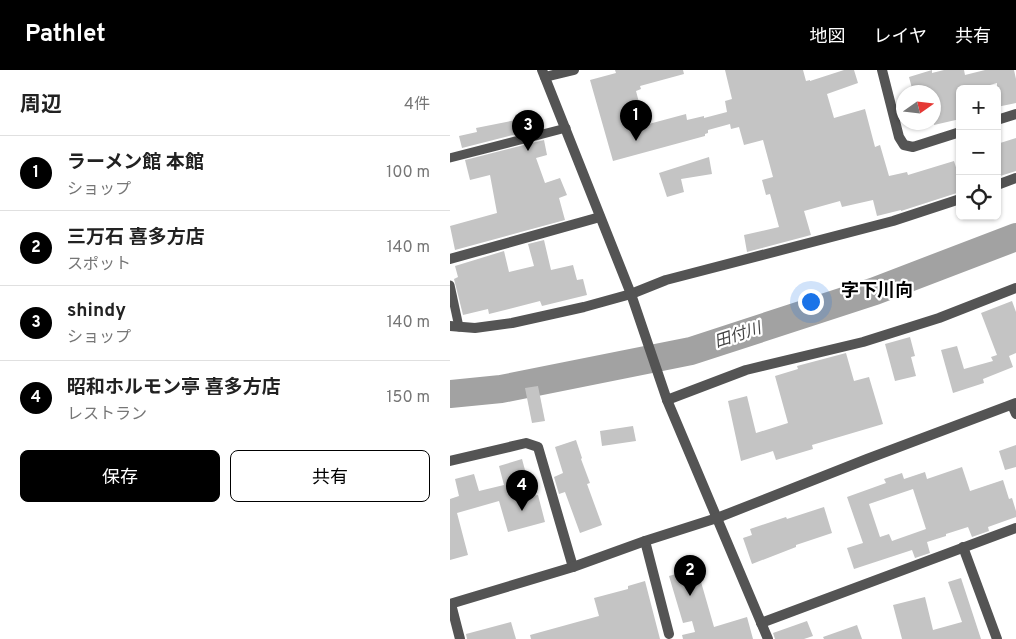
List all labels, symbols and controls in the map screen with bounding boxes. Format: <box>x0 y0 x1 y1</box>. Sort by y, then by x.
text: Pathlet <box>25 20 106 50</box>
text: 地図 <box>810 26 846 49</box>
text: レイヤ <box>874 26 927 49</box>
text: 共有 <box>955 26 991 49</box>
north arrow <box>896 85 941 130</box>
map controls <box>956 85 1001 220</box>
button: + <box>956 85 1001 130</box>
text: 周辺 <box>20 92 62 119</box>
text: 4件 <box>404 95 430 115</box>
pin: 1 <box>620 100 652 141</box>
pin: 3 <box>512 110 544 151</box>
button: − <box>956 130 1001 175</box>
text: ラーメン館 本館 <box>67 151 204 175</box>
text: 1 <box>33 163 39 183</box>
text: 100 m <box>386 163 430 183</box>
button: locate <box>956 175 1001 220</box>
text: ショップ <box>67 180 131 200</box>
text: 三万石 喜多方店 <box>67 226 205 250</box>
text: 2 <box>31 238 41 258</box>
text: 140 m <box>387 238 430 258</box>
text: スポット <box>67 255 131 275</box>
district label: 字下川向 <box>841 280 913 303</box>
your location <box>798 289 824 315</box>
text: shindy <box>67 299 126 323</box>
text: 3 <box>31 313 41 333</box>
text: 140 m <box>387 313 430 333</box>
water label: 田付川 <box>712 318 766 353</box>
text: ショップ <box>67 328 131 348</box>
text: 昭和ホルモン亭 喜多方店 <box>67 376 281 400</box>
text: 4 <box>31 388 41 408</box>
text: 150 m <box>387 388 430 408</box>
text: レストラン <box>67 405 147 425</box>
button: 保存 <box>20 450 220 502</box>
button: 共有 <box>230 450 430 502</box>
pin: 4 <box>506 470 538 511</box>
pin: 2 <box>674 555 706 596</box>

